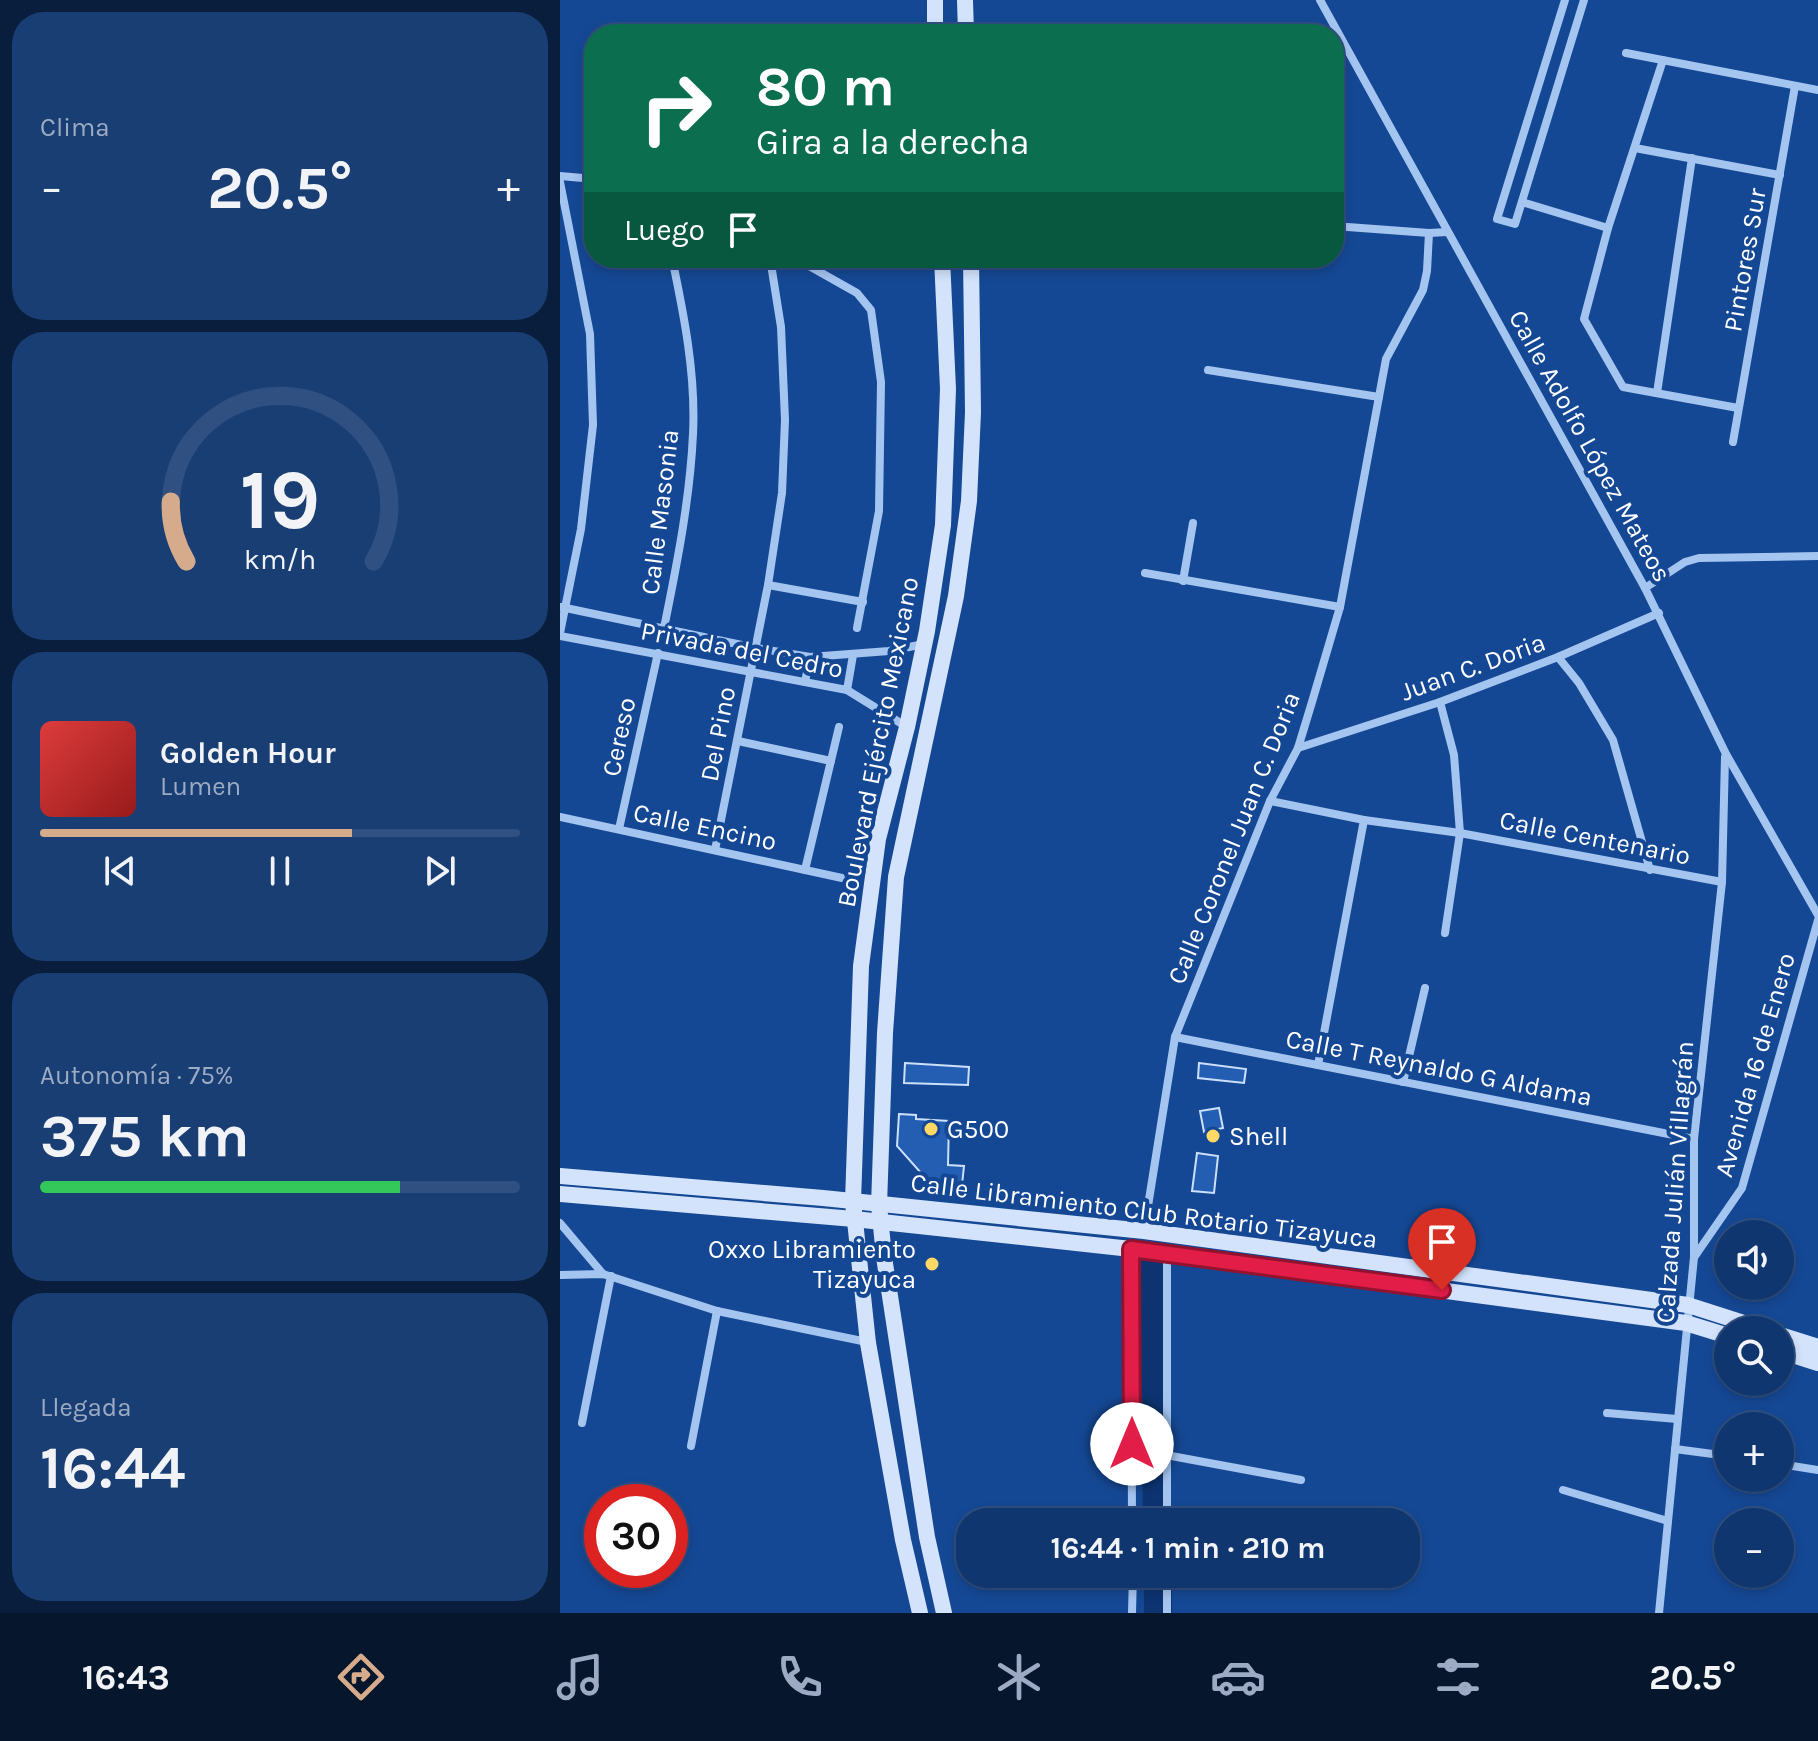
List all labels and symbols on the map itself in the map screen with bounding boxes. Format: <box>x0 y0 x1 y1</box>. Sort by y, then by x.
street label: Pintores Sur <box>1717 185 1773 334</box>
street label: Calle Adolfo López Mateos <box>1502 305 1678 587</box>
street label: Calle Masonia <box>634 428 686 596</box>
street label: Boulevard Ejército Mexicano <box>831 574 925 910</box>
street label: Privada del Cedro <box>638 615 846 685</box>
street label: Juan C. Doria <box>1396 626 1550 708</box>
street label: Del Pino <box>694 684 742 784</box>
street label: Calle Coronel Juan C. Doria <box>1161 687 1307 989</box>
street label: Cereso <box>596 695 642 779</box>
street label: Calle Encino <box>631 797 779 857</box>
street label: Calle Centenario <box>1497 804 1693 872</box>
street label: Avenida 16 de Enero <box>1708 949 1802 1181</box>
street label: Calle T Reynaldo G Aldama <box>1283 1023 1595 1113</box>
street label: Calzada Julián Villagrán <box>1650 1040 1700 1324</box>
place label: G500 <box>947 1114 1009 1145</box>
marker: G500 <box>922 1120 940 1138</box>
place label: Shell <box>1229 1121 1288 1152</box>
marker: Shell <box>1204 1127 1222 1145</box>
street label: Calle Libramiento Club Rotario Tizayuca <box>909 1167 1379 1255</box>
pin <box>1408 1208 1476 1290</box>
place label: Oxxo Libramiento Tizayuca <box>708 1234 916 1295</box>
marker: Oxxo Libramiento Tizayuca <box>923 1255 941 1273</box>
position arrow <box>1090 1402 1174 1486</box>
speed limit sign: 30 <box>584 1484 688 1588</box>

